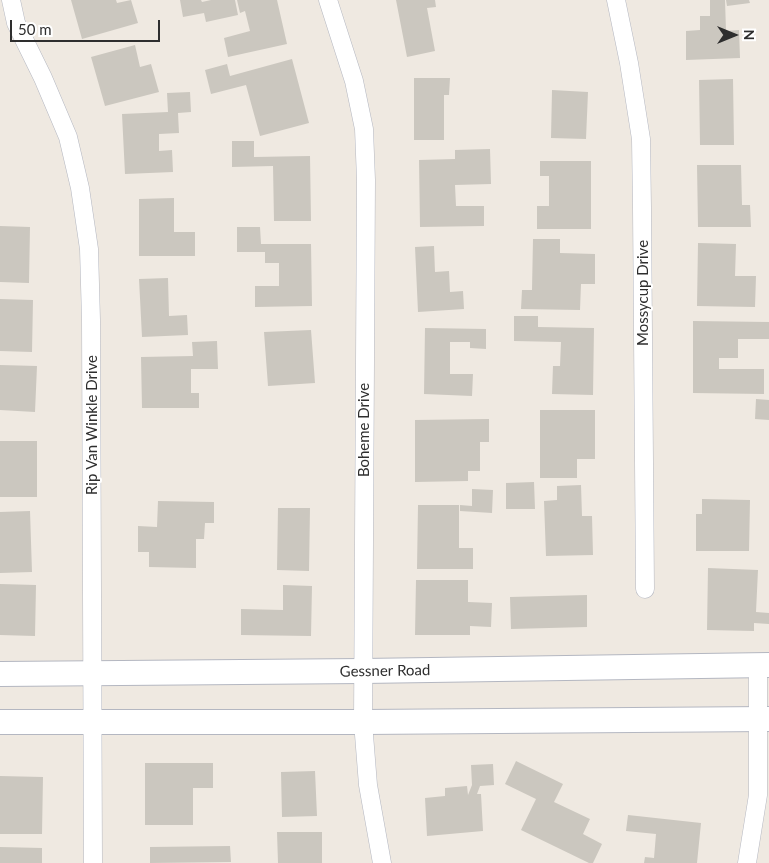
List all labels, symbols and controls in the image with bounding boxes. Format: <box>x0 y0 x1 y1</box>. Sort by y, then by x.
scale bar <box>12 10 162 42</box>
north arrow <box>709 10 759 60</box>
text: 50 m <box>18 20 52 38</box>
text: N <box>741 30 758 40</box>
street label: Mossycup Drive <box>634 240 652 346</box>
street label: Rip Van Winkle Drive <box>83 355 101 495</box>
street label: Boheme Drive <box>355 383 373 477</box>
street label: Gessner Road <box>340 661 430 681</box>

